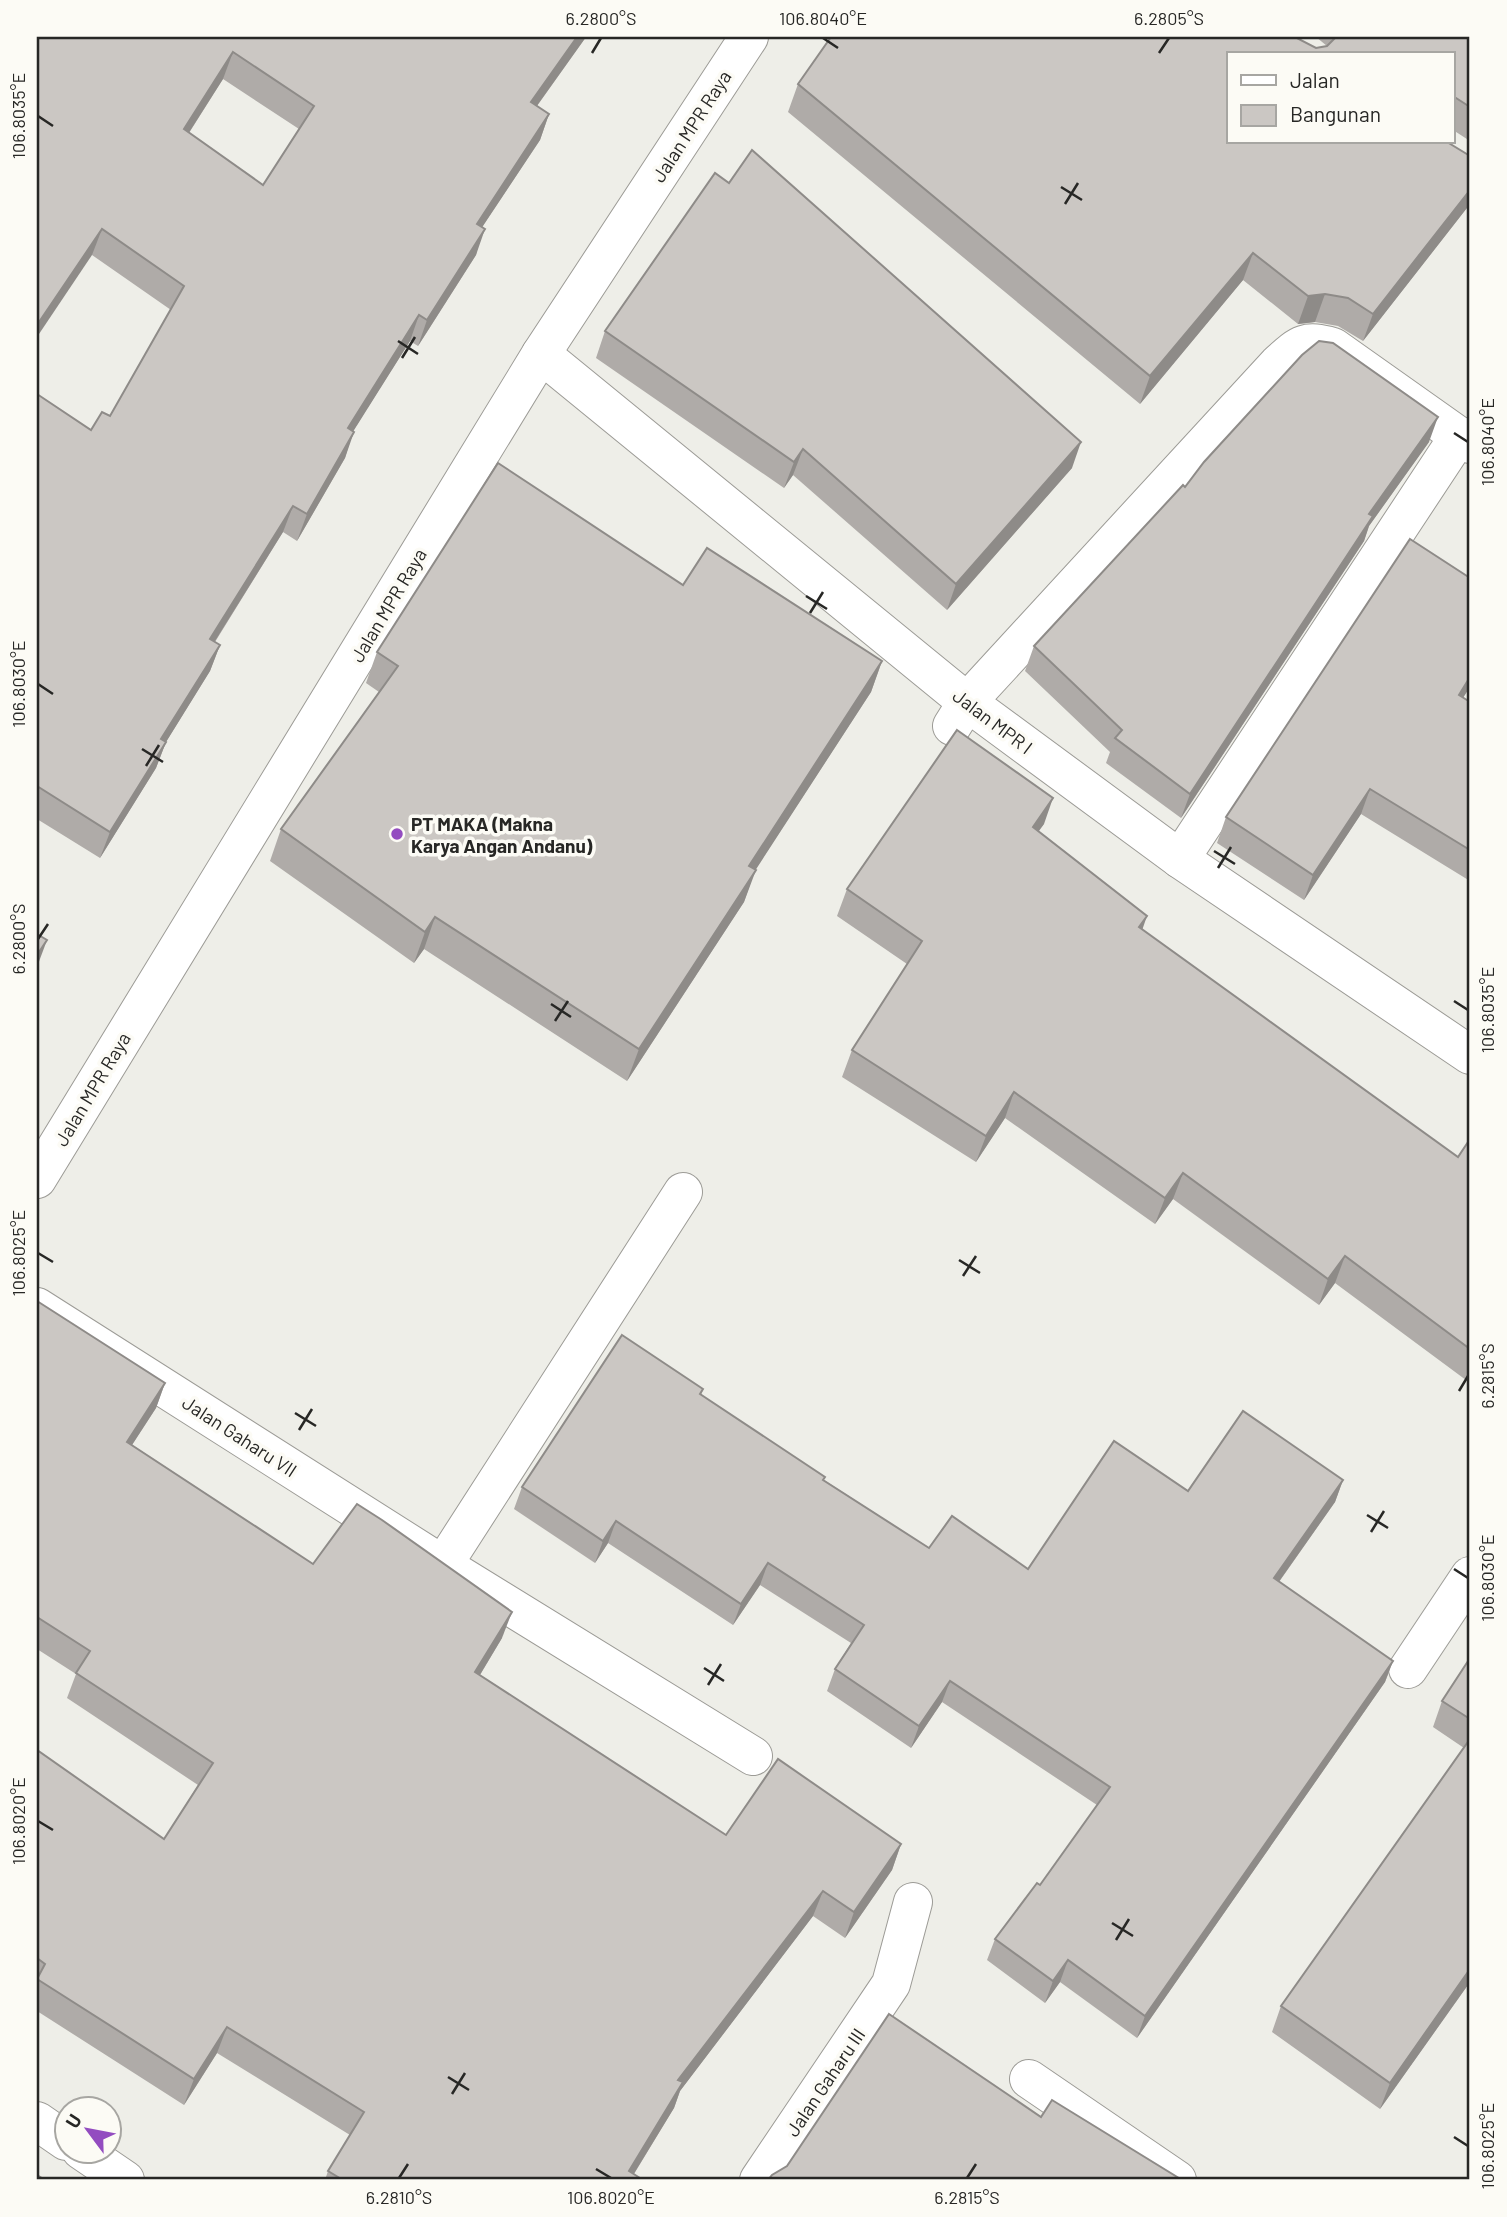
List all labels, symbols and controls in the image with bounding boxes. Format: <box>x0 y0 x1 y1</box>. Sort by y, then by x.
text: 6.2800°S <box>565 7 637 29</box>
text: 106.8040°E <box>779 7 867 29</box>
text: 6.2805°S <box>1134 7 1204 29</box>
legend <box>1227 52 1454 144</box>
street label: Jalan MPR Raya <box>646 66 736 186</box>
text: Jalan <box>1290 67 1340 92</box>
text: 106.8035°E <box>7 73 29 159</box>
text: Bangunan <box>1290 101 1381 126</box>
text: 106.8040°E <box>1476 398 1498 486</box>
street label: Jalan MPR Raya <box>345 544 431 666</box>
text: 106.8030°E <box>7 640 29 728</box>
street label: Jalan MPR I <box>949 684 1037 758</box>
place label: PT MAKA (Makna Karya Angan Andanu) <box>411 812 593 857</box>
marker: PT MAKA (Makna Karya Angan Andanu) <box>389 826 405 842</box>
text: 6.2800°S <box>7 903 29 975</box>
text: 106.8035°E <box>1476 967 1498 1053</box>
street label: Jalan MPR Raya <box>49 1028 135 1150</box>
text: 106.8025°E <box>7 1210 29 1296</box>
text: 6.2815°S <box>1476 1343 1498 1409</box>
street label: Jalan Gaharu VII <box>178 1390 302 1482</box>
text: 106.8030°E <box>1476 1534 1498 1622</box>
text: 106.8020°E <box>7 1777 29 1865</box>
street label: Jalan Gaharu III <box>780 2023 870 2141</box>
north arrow <box>52 2094 122 2164</box>
text: 106.8025°E <box>1476 2103 1498 2189</box>
text: U <box>60 2110 86 2132</box>
text: 6.2810°S <box>366 2186 432 2208</box>
text: 106.8020°E <box>567 2186 655 2208</box>
text: 6.2815°S <box>934 2186 1000 2208</box>

